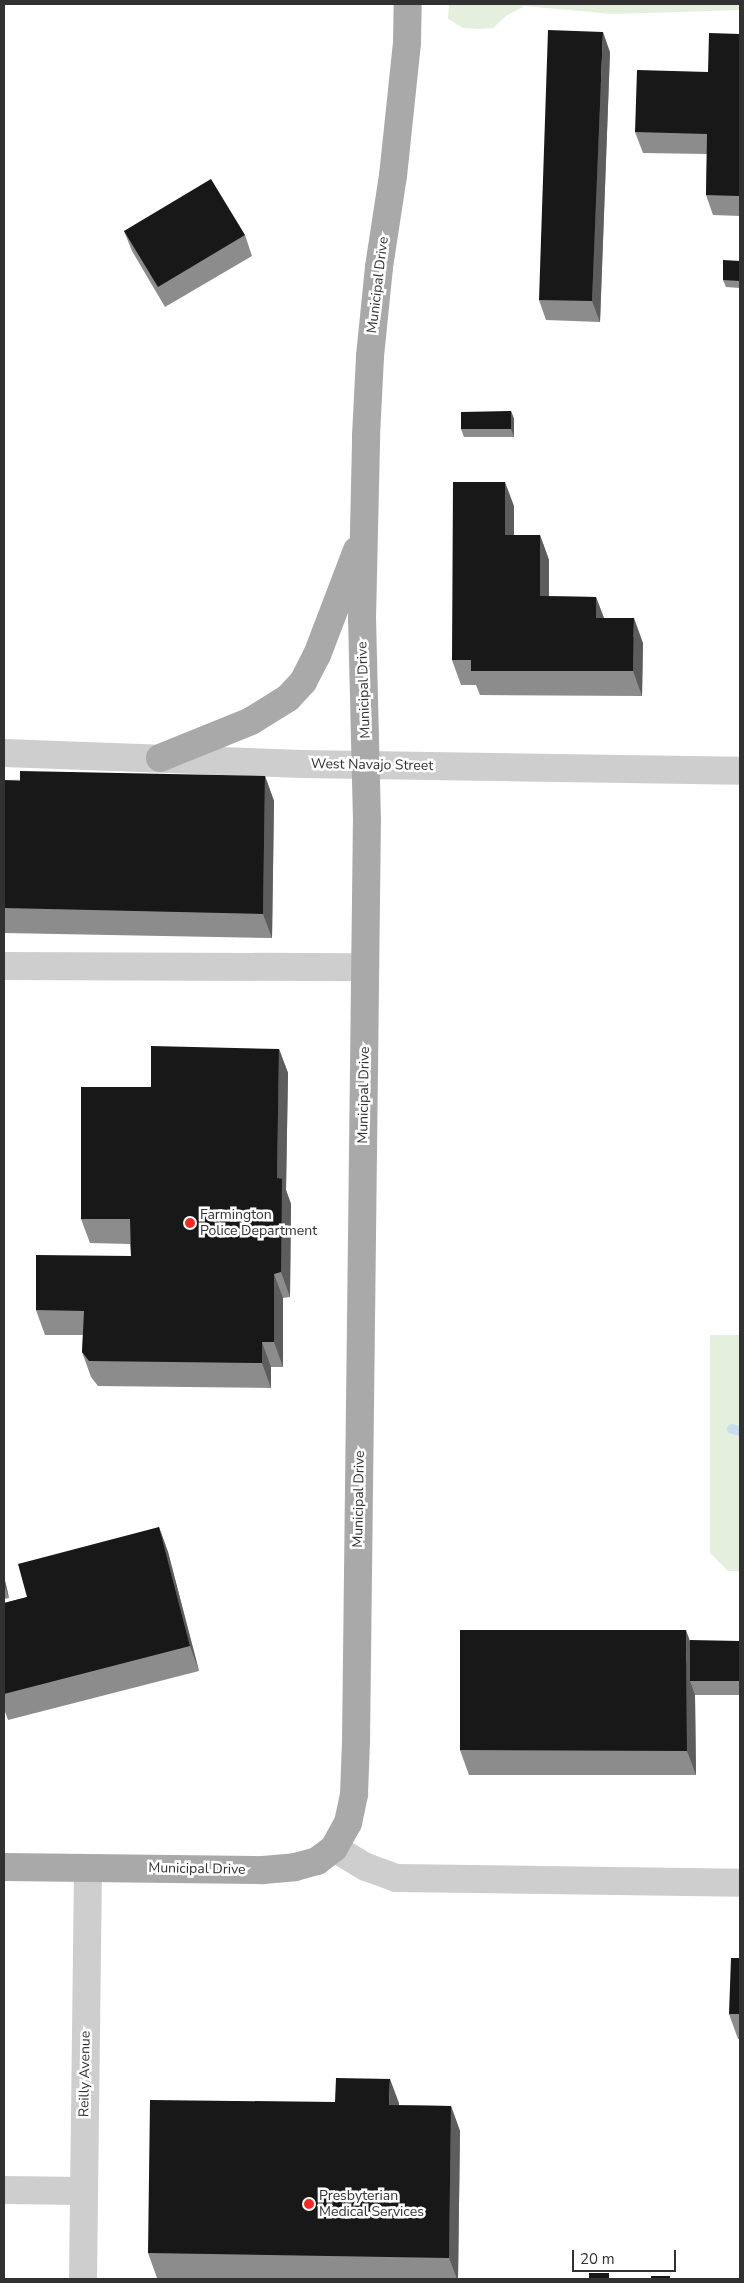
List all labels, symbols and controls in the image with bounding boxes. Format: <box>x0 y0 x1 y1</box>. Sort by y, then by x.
street label: Municipal Drive <box>364 236 392 334</box>
street label: Municipal Drive <box>354 641 374 739</box>
street label: West Navajo Street <box>311 756 433 774</box>
street label: Municipal Drive <box>355 1046 373 1144</box>
place label: Farmington Police Department <box>200 1207 317 1240</box>
marker: Farmington Police Department <box>184 1217 196 1229</box>
street label: Municipal Drive <box>350 1450 368 1548</box>
street label: Municipal Drive <box>148 1860 246 1878</box>
street label: Reilly Avenue <box>76 2031 94 2117</box>
place label: Presbyterian Medical Services <box>319 2188 424 2220</box>
marker: Presbyterian Medical Services <box>303 2198 315 2210</box>
scale bar <box>574 2240 678 2272</box>
text: 20 m <box>580 2249 615 2269</box>

